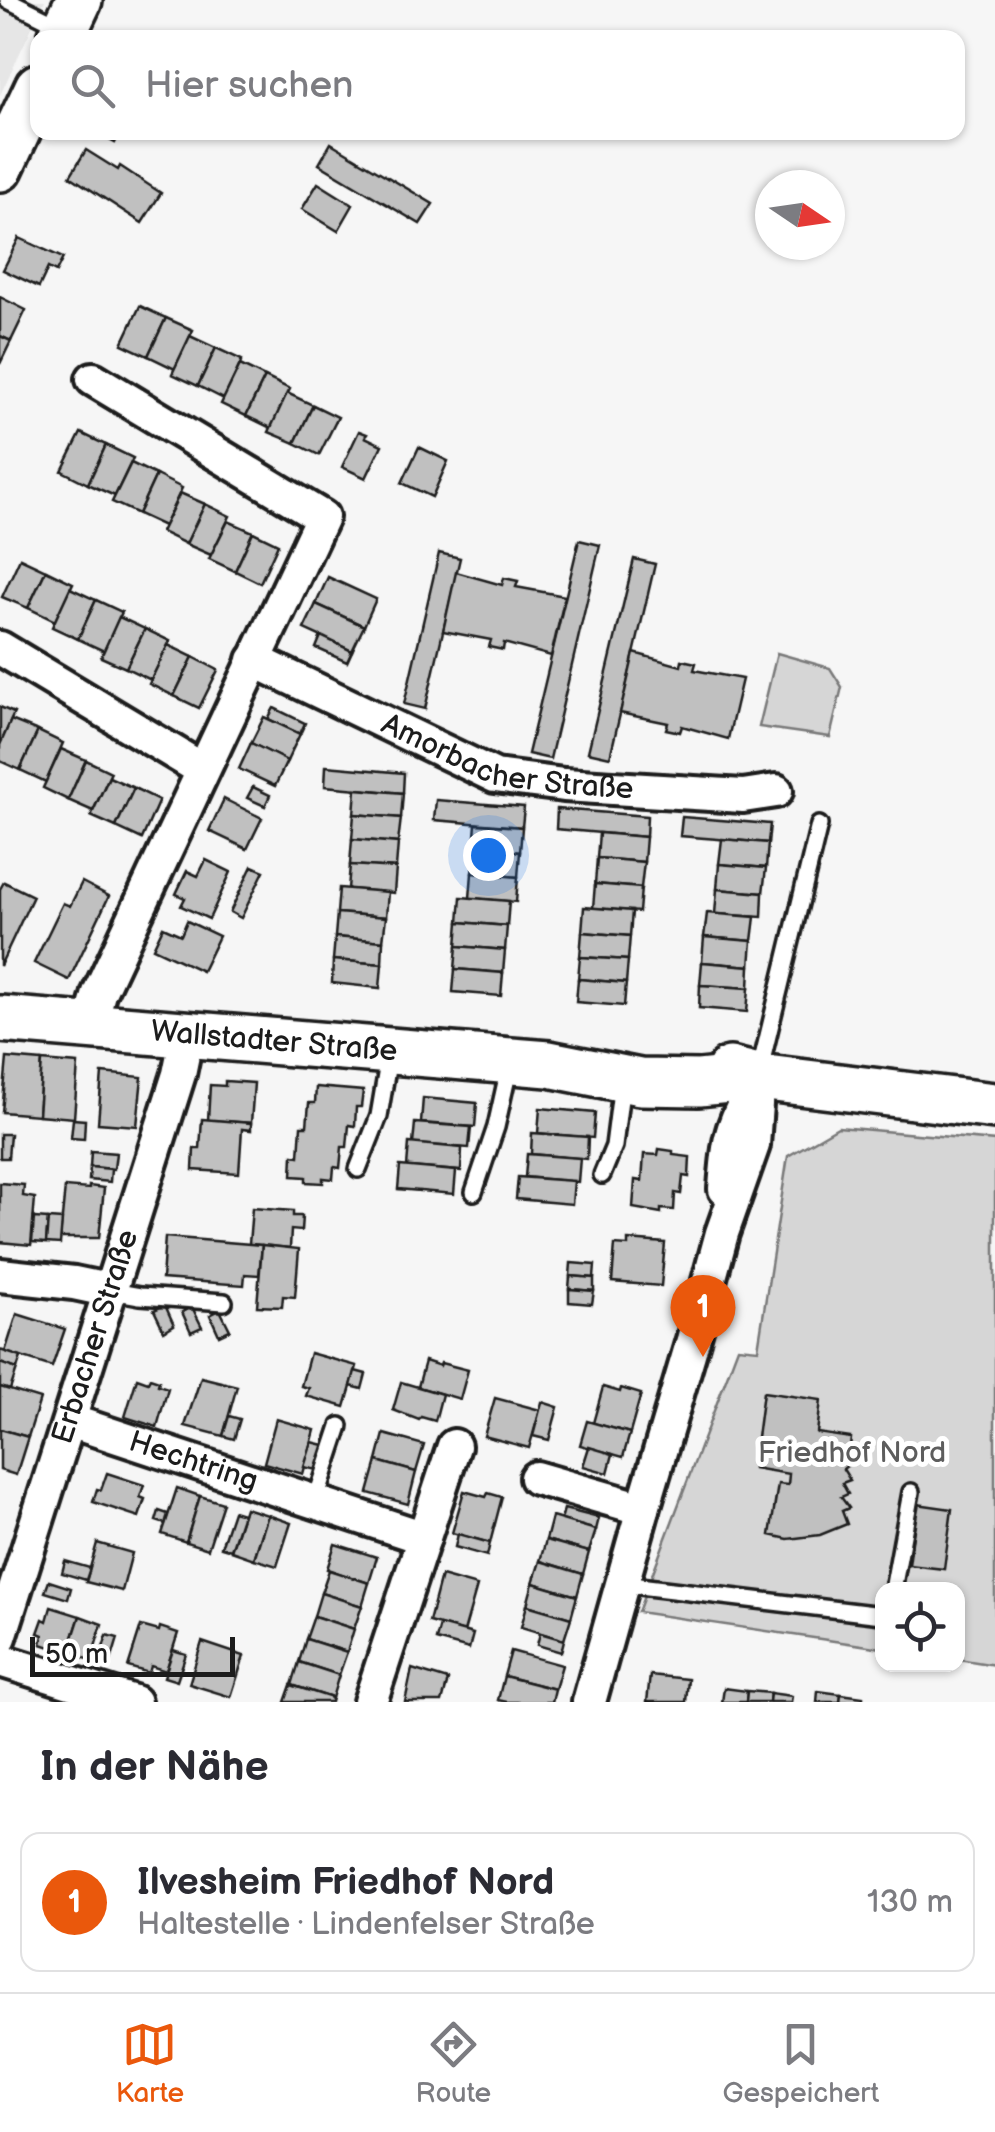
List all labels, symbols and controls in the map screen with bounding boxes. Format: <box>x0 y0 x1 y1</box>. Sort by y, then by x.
search box <box>30 30 965 140</box>
icon: search <box>65 58 120 113</box>
text: Hier suchen <box>145 63 353 108</box>
north arrow <box>755 170 845 260</box>
street label: Amorbacher Straße <box>376 706 634 807</box>
your location <box>463 830 514 881</box>
street label: Wallstadter Straße <box>150 1013 399 1069</box>
street label: Erbacher Straße <box>45 1225 146 1448</box>
pin: 1 <box>670 1274 736 1357</box>
street label: Hechtring <box>124 1424 263 1500</box>
park label: Friedhof Nord <box>758 1435 946 1471</box>
map controls <box>875 1582 965 1672</box>
button: locate <box>875 1582 965 1672</box>
scale bar <box>30 1632 235 1676</box>
text: 50 m <box>45 1638 108 1671</box>
text: In der Nähe <box>40 1742 269 1793</box>
text: Ilvesheim Friedhof Nord <box>137 1860 554 1905</box>
text: 1 <box>68 1883 81 1922</box>
text: 130 m <box>867 1883 953 1922</box>
text: Haltestelle · Lindenfelser Straße <box>137 1905 595 1944</box>
tab: Karte <box>116 2017 184 2110</box>
tab: Route <box>416 2017 491 2110</box>
tab: Gespeichert <box>722 2017 879 2110</box>

